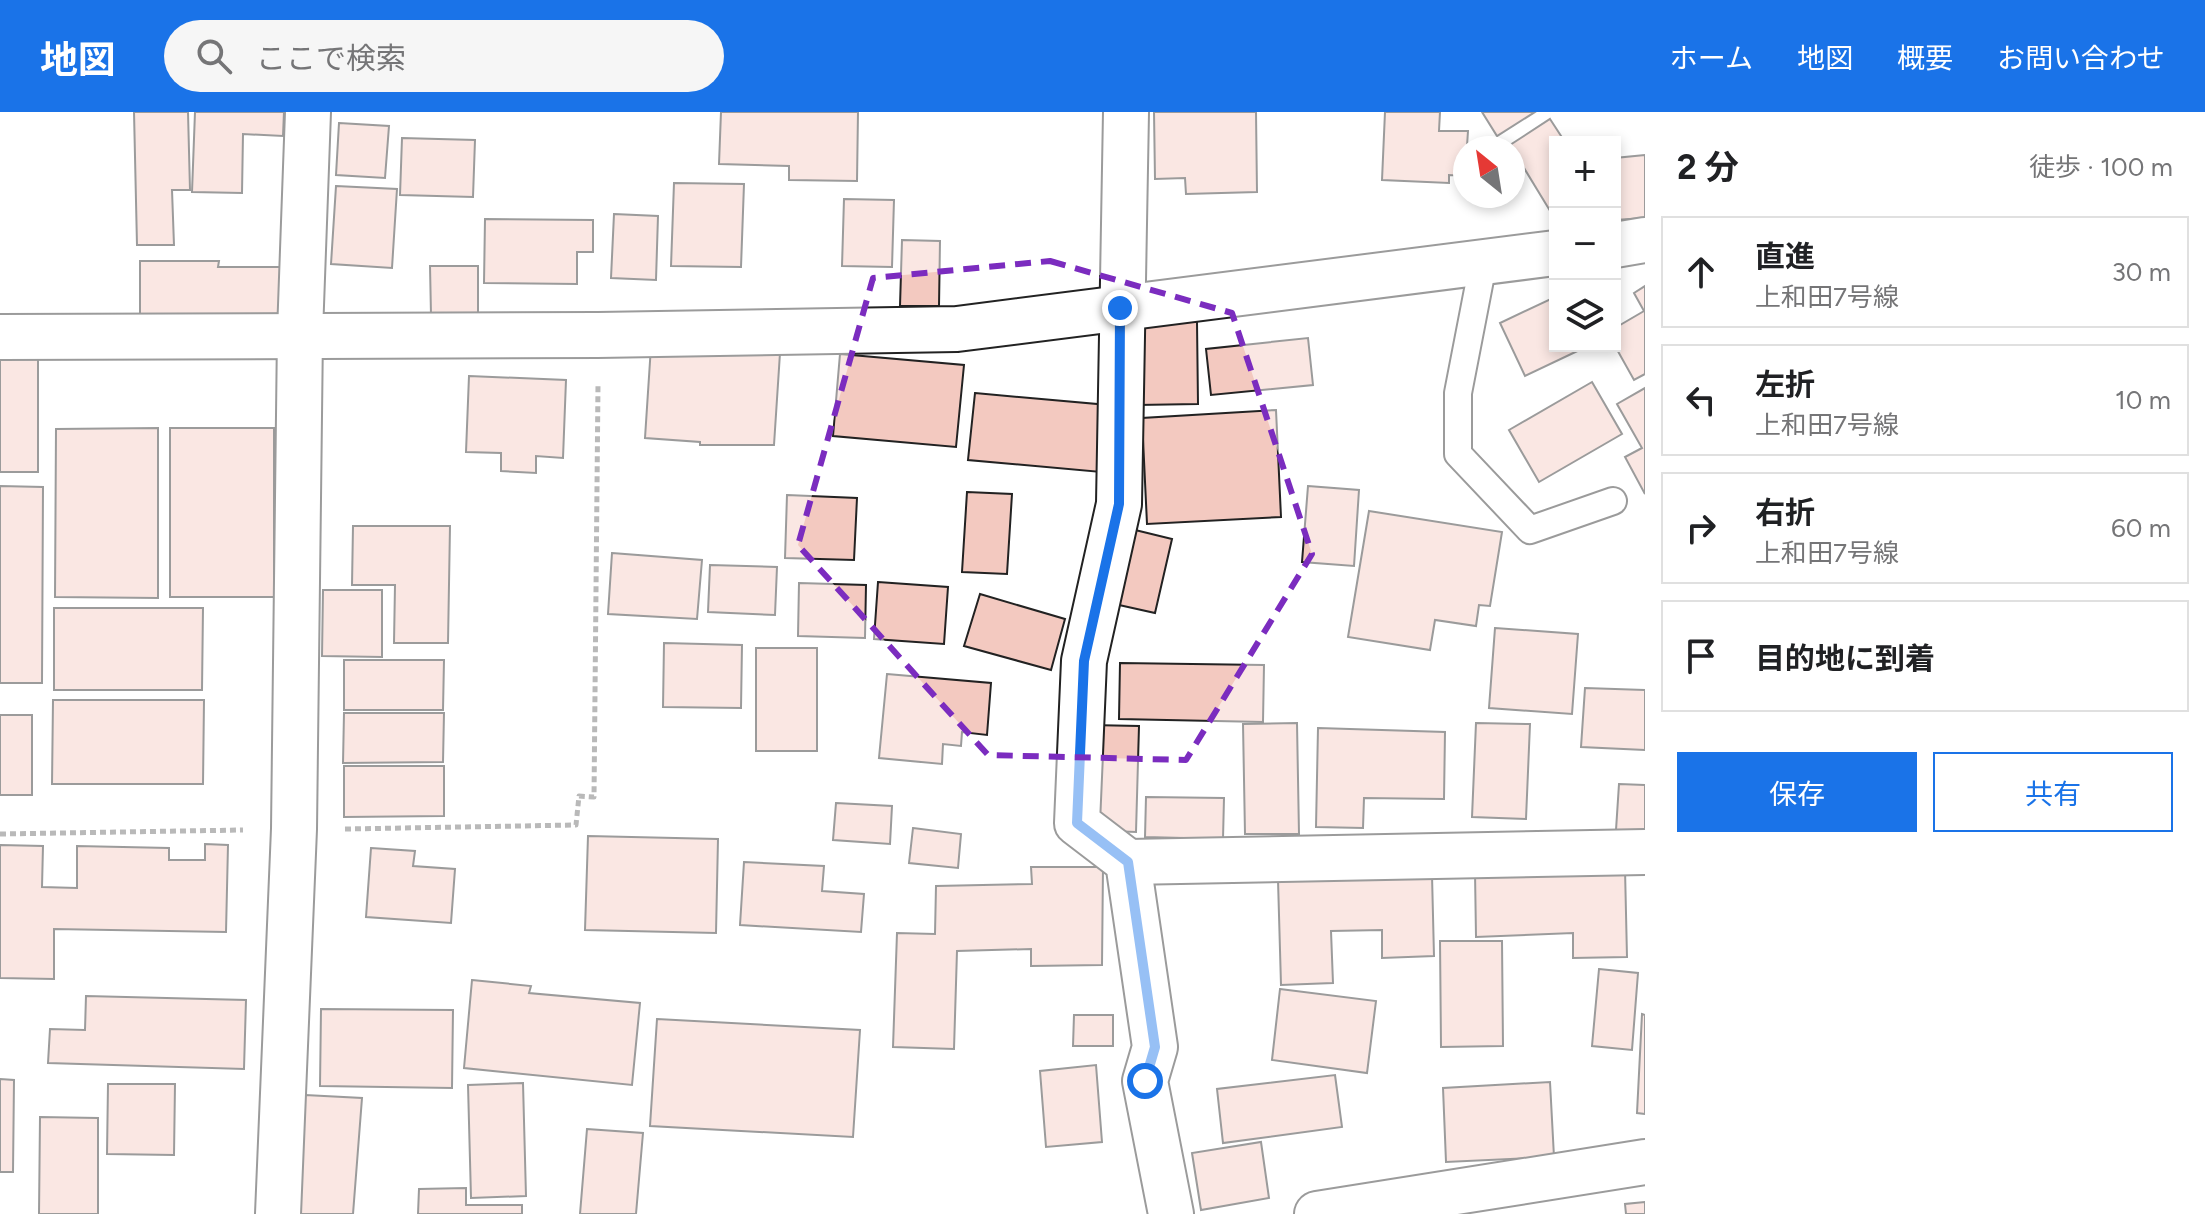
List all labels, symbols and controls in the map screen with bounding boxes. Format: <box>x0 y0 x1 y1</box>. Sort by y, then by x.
search box <box>164 20 724 92</box>
icon: search <box>192 34 236 78</box>
text: 地図 <box>40 37 116 83</box>
text: ここで検索 <box>256 40 406 77</box>
text: ホーム <box>1670 41 1753 75</box>
text: 地図 <box>1797 41 1853 75</box>
text: 概要 <box>1897 41 1953 75</box>
text: お問い合わせ <box>1997 41 2165 75</box>
north arrow <box>1453 136 1525 208</box>
map controls <box>1549 136 1621 352</box>
button: + <box>1549 136 1621 208</box>
text: 2 分 <box>1677 147 1739 188</box>
text: 徒歩 · 100 m <box>2029 151 2173 183</box>
button: − <box>1549 208 1621 280</box>
text: 直進 <box>1755 238 1815 275</box>
icon: ahead <box>1679 250 1723 294</box>
text: 30 m <box>2112 256 2171 288</box>
button: layers <box>1549 280 1621 352</box>
text: 上和田7号線 <box>1755 281 1899 313</box>
route end <box>1102 290 1138 326</box>
text: 左折 <box>1755 366 1815 403</box>
icon: left <box>1679 378 1723 422</box>
text: 10 m <box>2115 384 2171 416</box>
text: 上和田7号線 <box>1755 409 1899 441</box>
text: 右折 <box>1755 494 1815 531</box>
icon: right <box>1679 506 1723 550</box>
text: 60 m <box>2111 512 2171 544</box>
text: 上和田7号線 <box>1755 537 1899 569</box>
icon: arrive <box>1679 634 1723 678</box>
text: 目的地に到着 <box>1755 640 1935 677</box>
button: 保存 <box>1677 752 1917 832</box>
button: 共有 <box>1933 752 2173 832</box>
route start <box>1127 1063 1163 1099</box>

